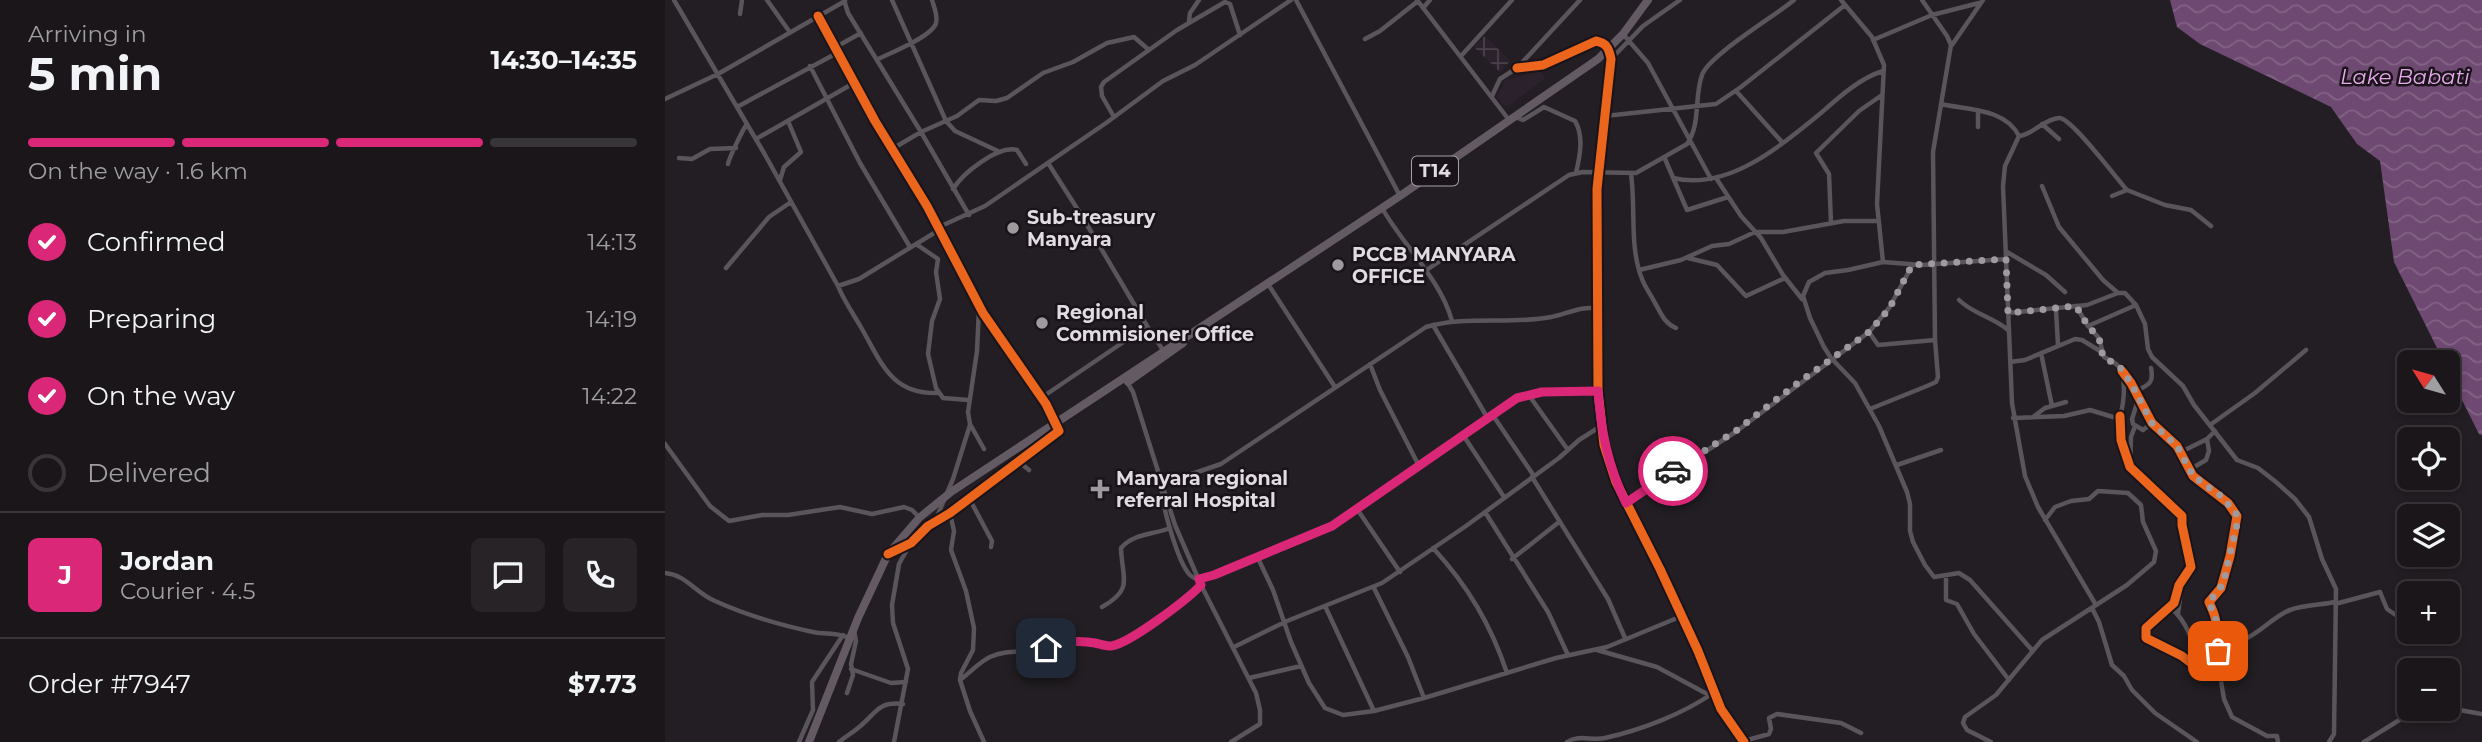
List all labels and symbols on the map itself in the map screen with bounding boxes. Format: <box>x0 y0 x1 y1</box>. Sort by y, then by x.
water label: Lake Babati <box>2340 64 2470 89</box>
road number: T14 <box>1412 156 1458 186</box>
place label: Sub-treasury Manyara <box>1027 206 1156 251</box>
marker: Sub-treasury Manyara <box>1005 220 1021 236</box>
place label: PCCB MANYARA OFFICE <box>1352 243 1516 288</box>
marker: PCCB MANYARA OFFICE <box>1330 257 1346 273</box>
place label: Regional Commisioner Office <box>1056 301 1254 346</box>
marker: Regional Commisioner Office <box>1034 315 1050 331</box>
north arrow <box>2397 350 2461 413</box>
courier <box>1638 436 1708 506</box>
place label: Manyara regional referral Hospital <box>1116 467 1288 512</box>
marker: Manyara regional referral Hospital <box>1090 479 1110 499</box>
pin <box>1016 618 1076 678</box>
pin <box>2188 621 2248 681</box>

